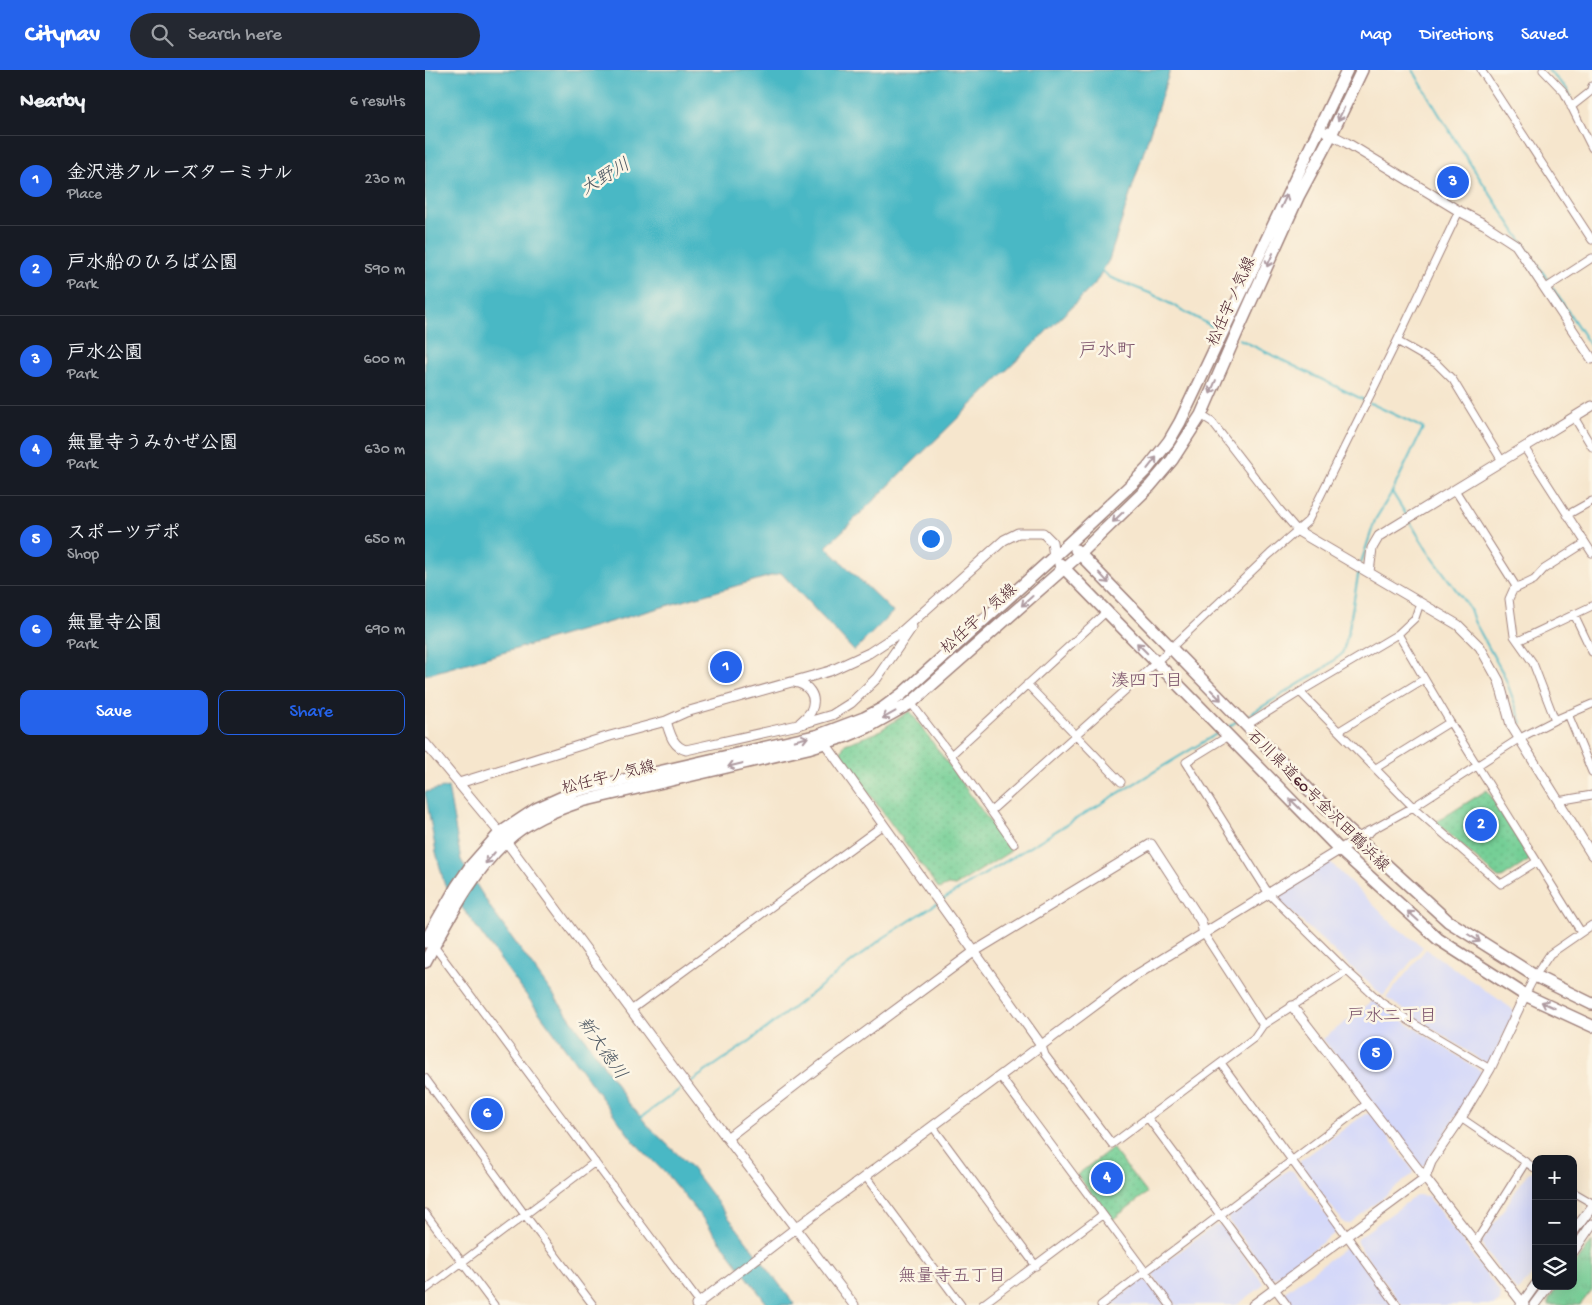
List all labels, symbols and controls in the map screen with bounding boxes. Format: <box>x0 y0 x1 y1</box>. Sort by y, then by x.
search box <box>130 13 480 58</box>
text: Citynav <box>25 21 100 50</box>
icon: search <box>148 21 176 49</box>
text: Search here <box>188 24 282 47</box>
text: Map <box>1360 25 1392 46</box>
text: Directions <box>1420 25 1493 46</box>
text: Saved <box>1521 25 1567 46</box>
text: Nearby <box>20 90 85 115</box>
text: 6 results <box>350 93 405 112</box>
one-way arrow <box>1336 106 1345 121</box>
water label: 大野川 <box>577 155 635 201</box>
text: 金沢港クルーズターミナル <box>67 163 293 186</box>
pin: 3 <box>1437 163 1469 201</box>
text: 1 <box>33 171 39 190</box>
text: 230 m <box>365 171 405 190</box>
text: Place <box>67 186 102 205</box>
one-way arrow <box>1280 194 1289 209</box>
one-way arrow <box>1264 252 1274 267</box>
text: 戸水船のひろば公園 <box>67 253 238 276</box>
street label: 松任宇ノ気線 <box>1203 253 1261 350</box>
text: 2 <box>32 261 40 280</box>
text: 590 m <box>364 261 405 280</box>
text: Park <box>67 276 98 295</box>
district label: 戸水町 <box>1078 341 1136 364</box>
text: 戸水公園 <box>67 343 143 366</box>
text: 3 <box>32 351 40 370</box>
text: 600 m <box>364 351 405 370</box>
text: Park <box>67 366 98 385</box>
one-way arrow <box>1208 379 1218 394</box>
text: 無量寺うみかぜ公園 <box>67 433 238 456</box>
text: 4 <box>32 441 40 460</box>
text: 630 m <box>364 441 405 460</box>
text: Park <box>67 456 98 475</box>
one-way arrow <box>1146 457 1157 470</box>
one-way arrow <box>1112 511 1125 523</box>
text: スポーツデポ <box>67 523 181 546</box>
your location <box>918 526 944 552</box>
text: 5 <box>32 531 40 550</box>
text: 650 m <box>364 531 405 550</box>
text: Shop <box>67 546 99 565</box>
one-way arrow <box>1098 571 1110 584</box>
street label: 松任宇ノ気線 <box>937 579 1022 659</box>
one-way arrow <box>1021 595 1034 606</box>
text: 無量寺公園 <box>67 613 162 636</box>
text: 6 <box>32 621 40 640</box>
text: 690 m <box>365 621 405 640</box>
text: Park <box>67 636 98 655</box>
one-way arrow <box>1136 642 1148 654</box>
pin: 1 <box>710 648 742 686</box>
district label: 湊四丁目 <box>1111 671 1183 693</box>
one-way arrow <box>1210 689 1222 701</box>
button: Save <box>20 690 208 735</box>
button: Share <box>218 690 405 735</box>
one-way arrow <box>882 711 897 721</box>
street label: 石川県道60号金沢田鶴浜線 <box>1242 726 1393 877</box>
one-way arrow <box>793 734 809 743</box>
street label: 松任宇ノ気線 <box>560 756 658 800</box>
one-way arrow <box>728 761 744 770</box>
one-way arrow <box>1289 798 1301 811</box>
pin: 2 <box>1465 806 1497 844</box>
one-way arrow <box>485 852 496 865</box>
one-way arrow <box>1406 910 1419 922</box>
one-way arrow <box>1466 933 1480 943</box>
one-way arrow <box>1541 1000 1556 1010</box>
district label: 戸水二丁目 <box>1347 1007 1437 1028</box>
water label: 新大徳川 <box>572 1013 631 1085</box>
pin: 5 <box>1360 1035 1392 1073</box>
pin: 6 <box>471 1095 503 1133</box>
map controls <box>1532 1155 1577 1290</box>
button: + <box>1532 1155 1577 1200</box>
pin: 4 <box>1091 1159 1123 1197</box>
button: − <box>1532 1200 1577 1245</box>
button: layers <box>1532 1245 1577 1290</box>
district label: 無量寺五丁目 <box>898 1266 1006 1288</box>

